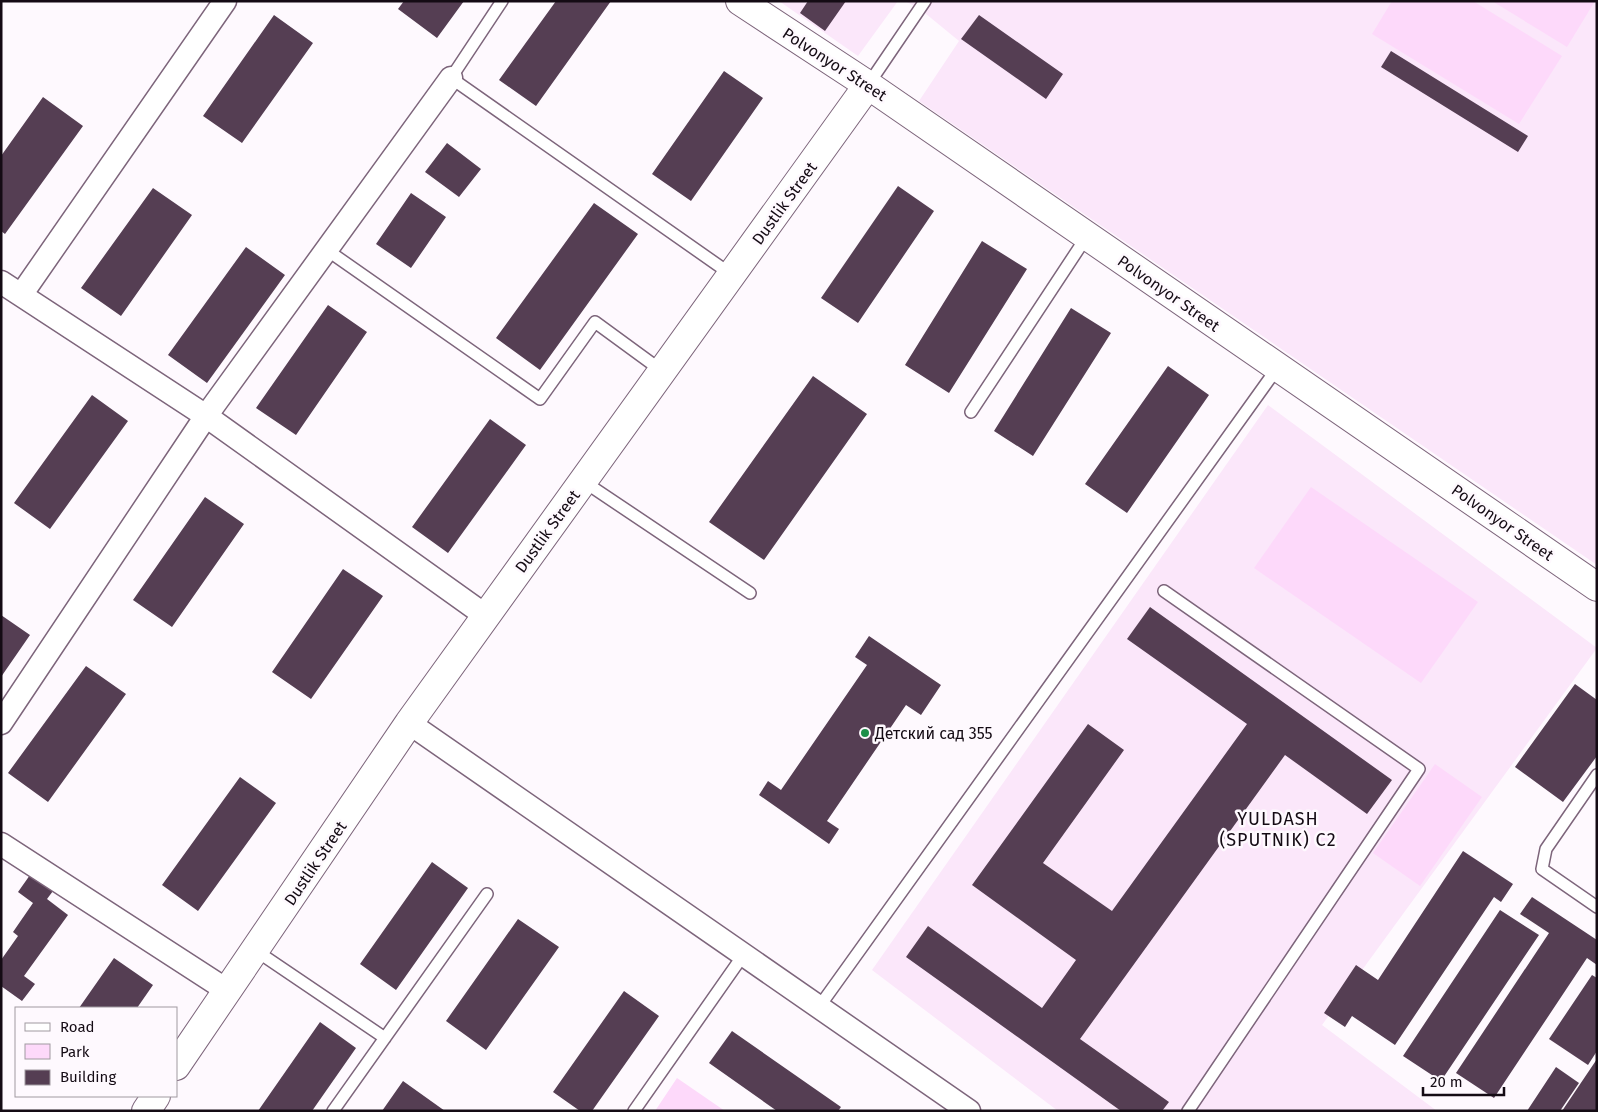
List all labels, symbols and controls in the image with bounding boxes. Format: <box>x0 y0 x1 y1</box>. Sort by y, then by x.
street label: Polvonyor Street <box>779 24 890 105</box>
street label: Dustlik Street <box>748 158 821 248</box>
street label: Polvonyor Street <box>1114 251 1224 336</box>
street label: Polvonyor Street <box>1448 480 1558 565</box>
street label: Dustlik Street <box>511 486 584 576</box>
place label: Детский сад 355 <box>874 724 993 743</box>
marker: Детский сад 355 <box>859 727 871 739</box>
district label: YULDASH (SPUTNIK) C2 <box>1219 808 1337 851</box>
street label: Dustlik Street <box>280 817 351 909</box>
legend <box>15 1007 178 1097</box>
text: Road <box>60 1018 95 1036</box>
text: Park <box>60 1043 90 1061</box>
scale bar <box>1423 1064 1504 1096</box>
text: Building <box>60 1068 116 1086</box>
text: 20 m <box>1430 1073 1463 1091</box>

